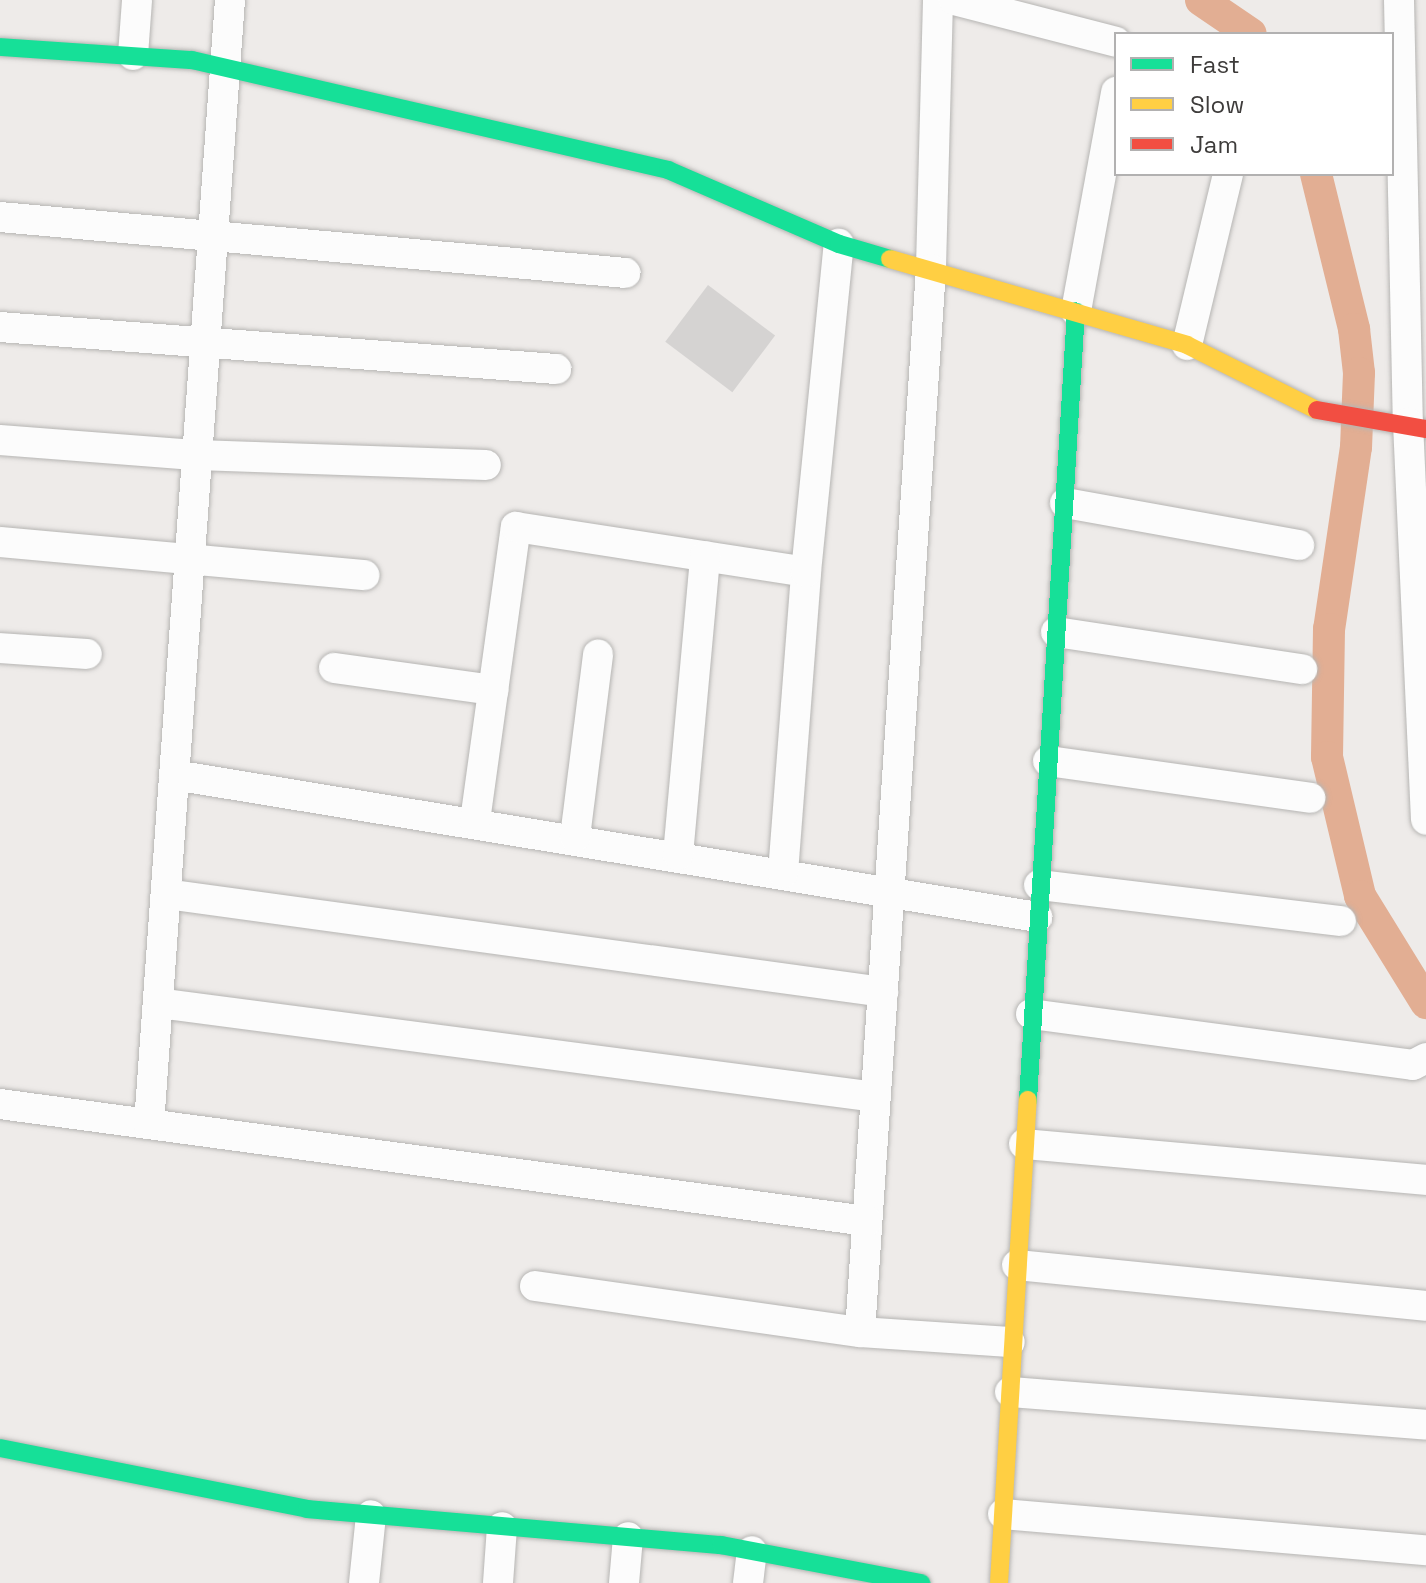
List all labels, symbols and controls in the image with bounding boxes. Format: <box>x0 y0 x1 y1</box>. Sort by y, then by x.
legend <box>1114 32 1394 176</box>
text: Fast <box>1190 49 1240 80</box>
text: Slow <box>1190 89 1244 120</box>
text: Jam <box>1190 129 1238 160</box>

